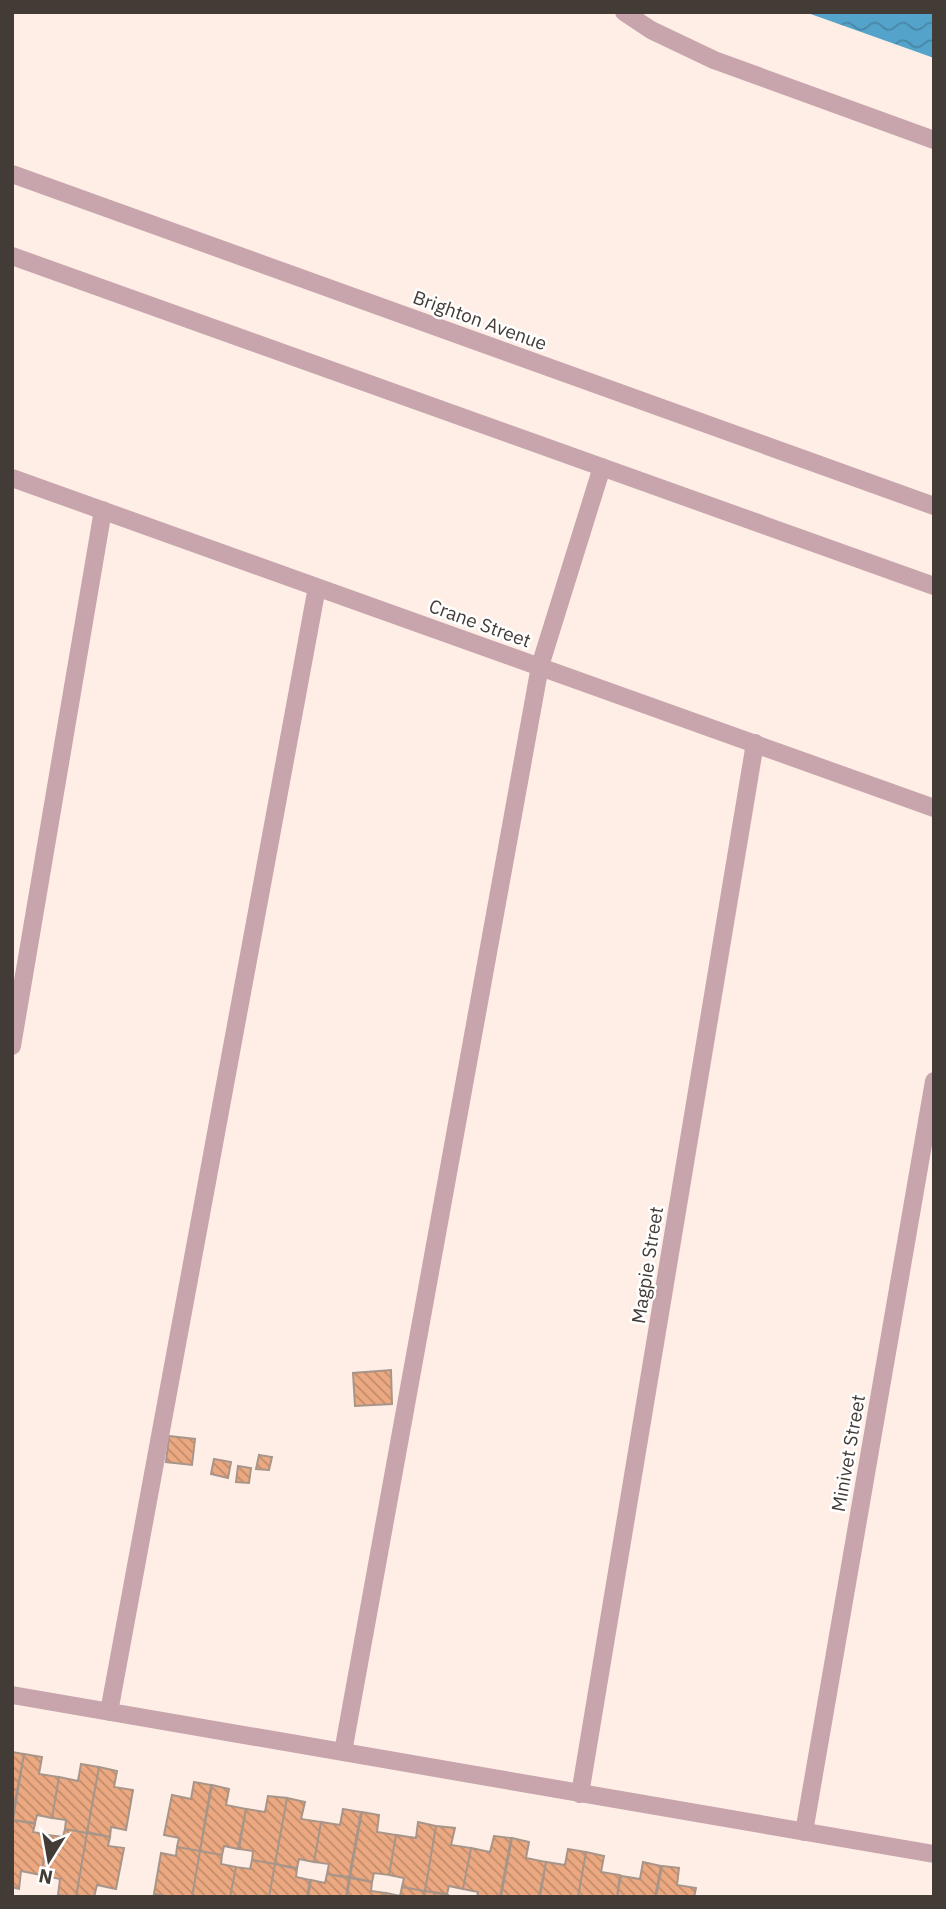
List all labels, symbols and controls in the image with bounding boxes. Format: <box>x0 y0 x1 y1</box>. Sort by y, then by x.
street label: Brighton Avenue <box>410 285 550 355</box>
street label: Crane Street <box>426 593 534 653</box>
street label: Magpie Street <box>626 1205 668 1325</box>
street label: Minivet Street <box>826 1393 870 1513</box>
north arrow <box>14 1825 84 1895</box>
text: N <box>37 1864 55 1890</box>

